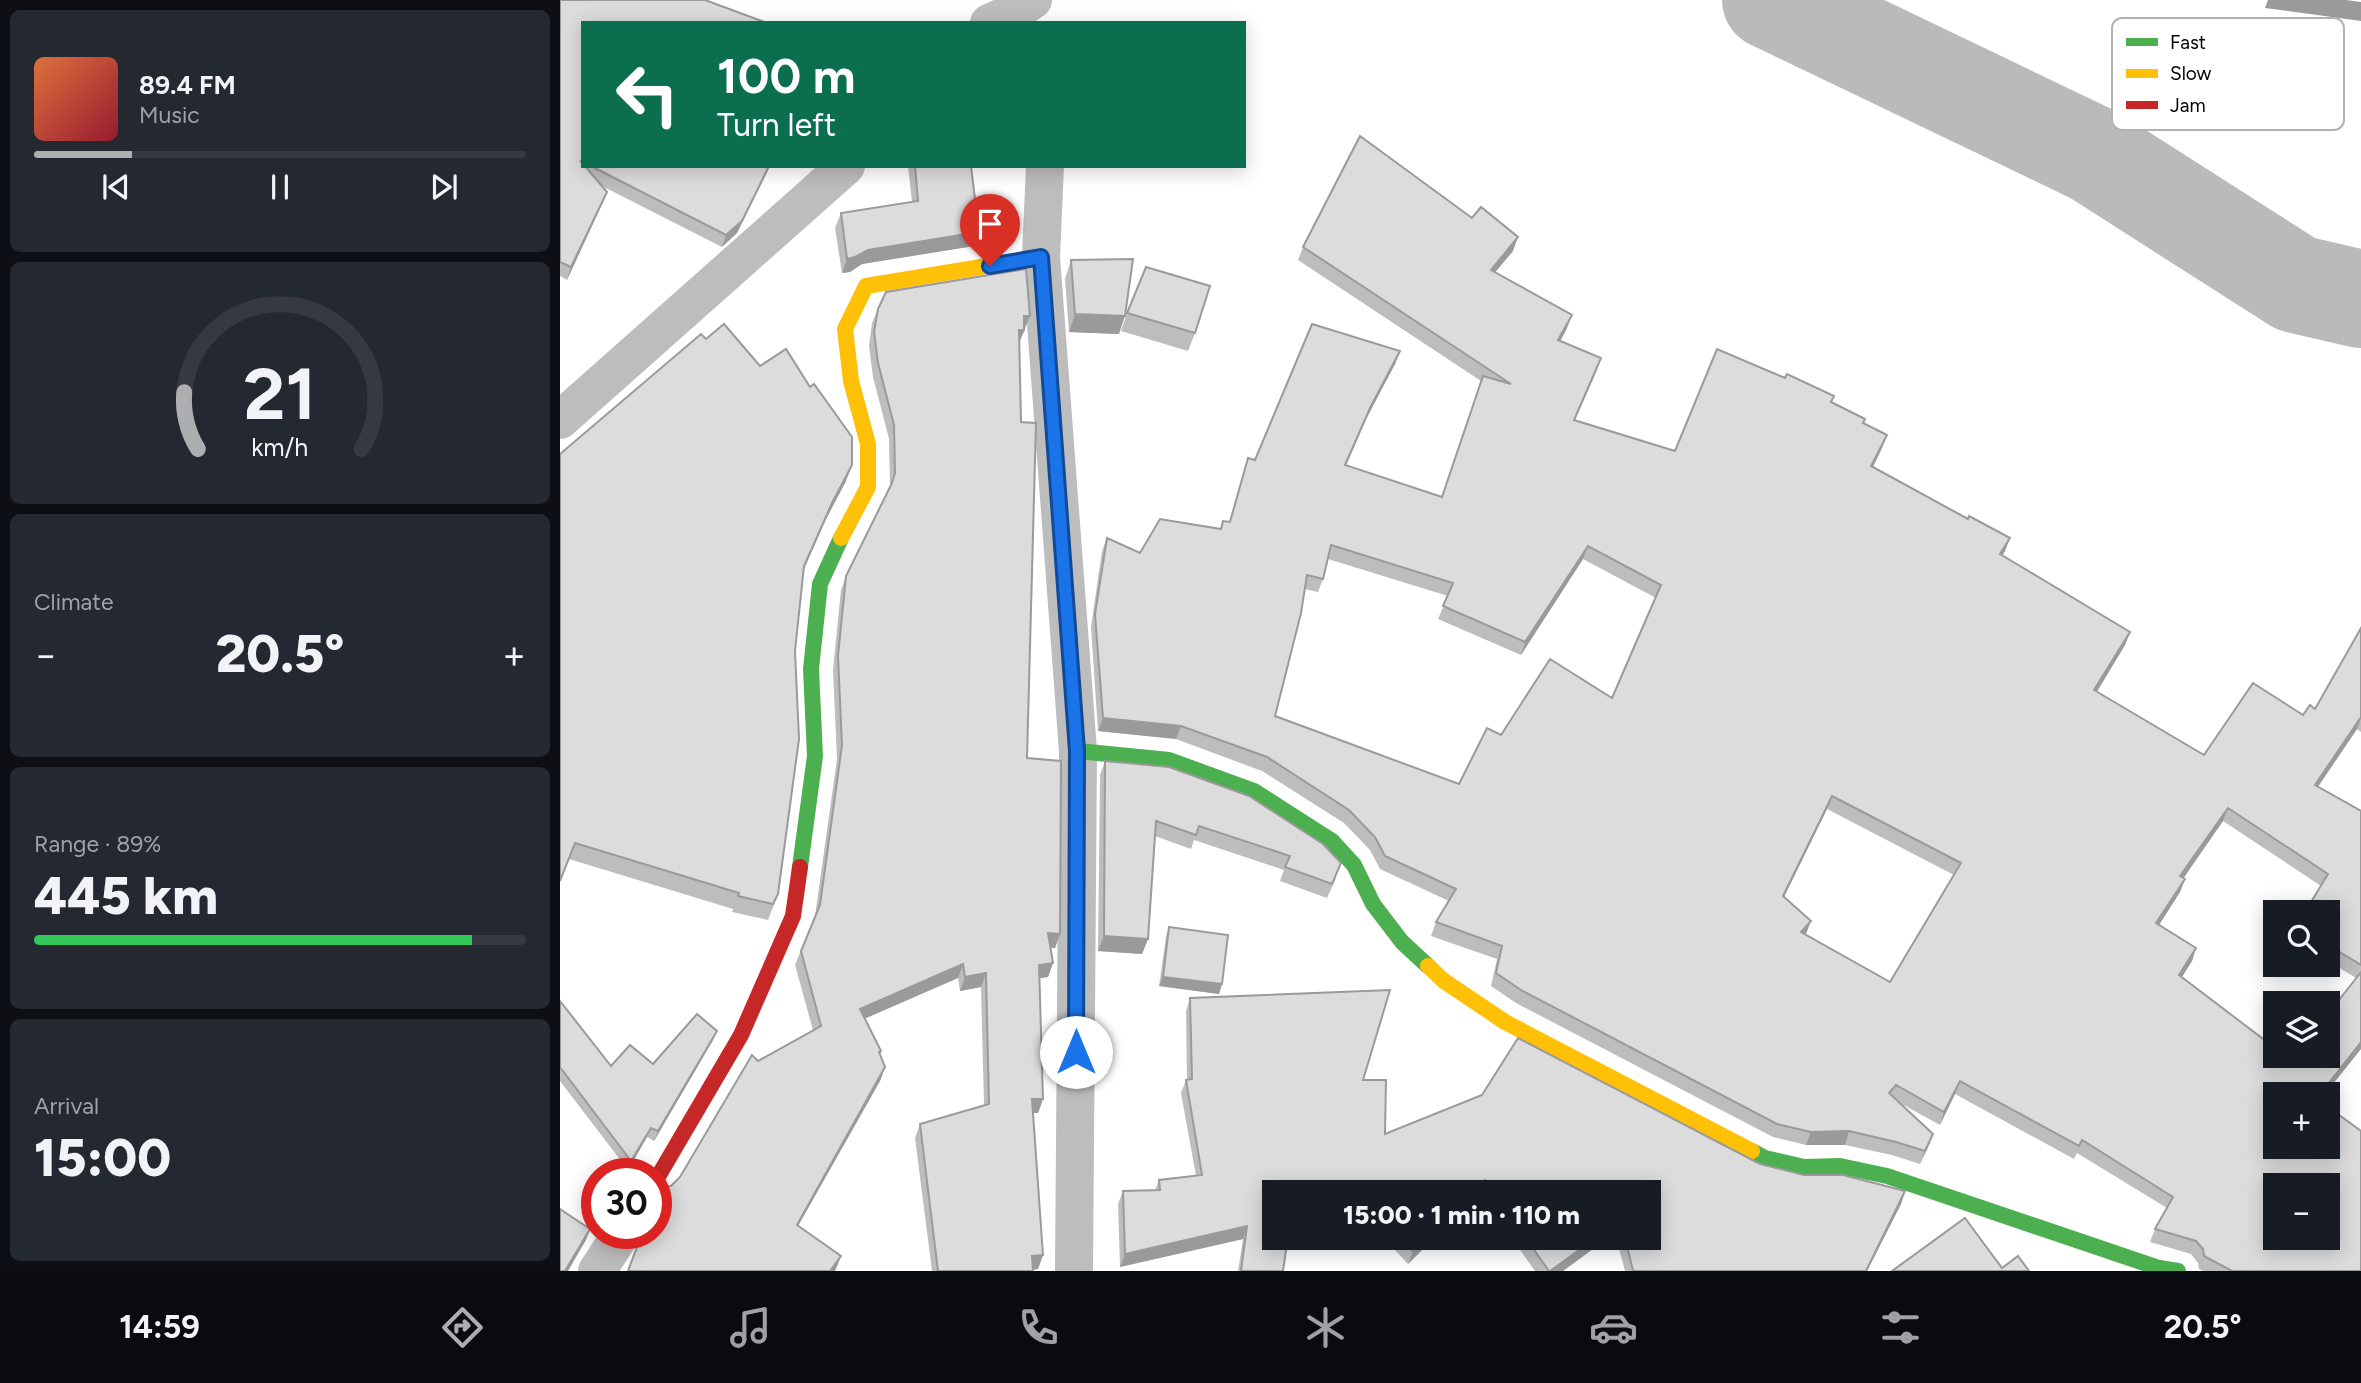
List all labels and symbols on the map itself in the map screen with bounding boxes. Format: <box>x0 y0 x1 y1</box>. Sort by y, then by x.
legend <box>2112 18 2344 130</box>
text: Fast <box>2170 31 2206 54</box>
text: Slow <box>2170 62 2212 85</box>
text: Jam <box>2170 94 2206 117</box>
pin <box>960 194 1020 266</box>
position arrow <box>1039 1015 1113 1089</box>
speed limit sign: 30 <box>581 1158 672 1249</box>

